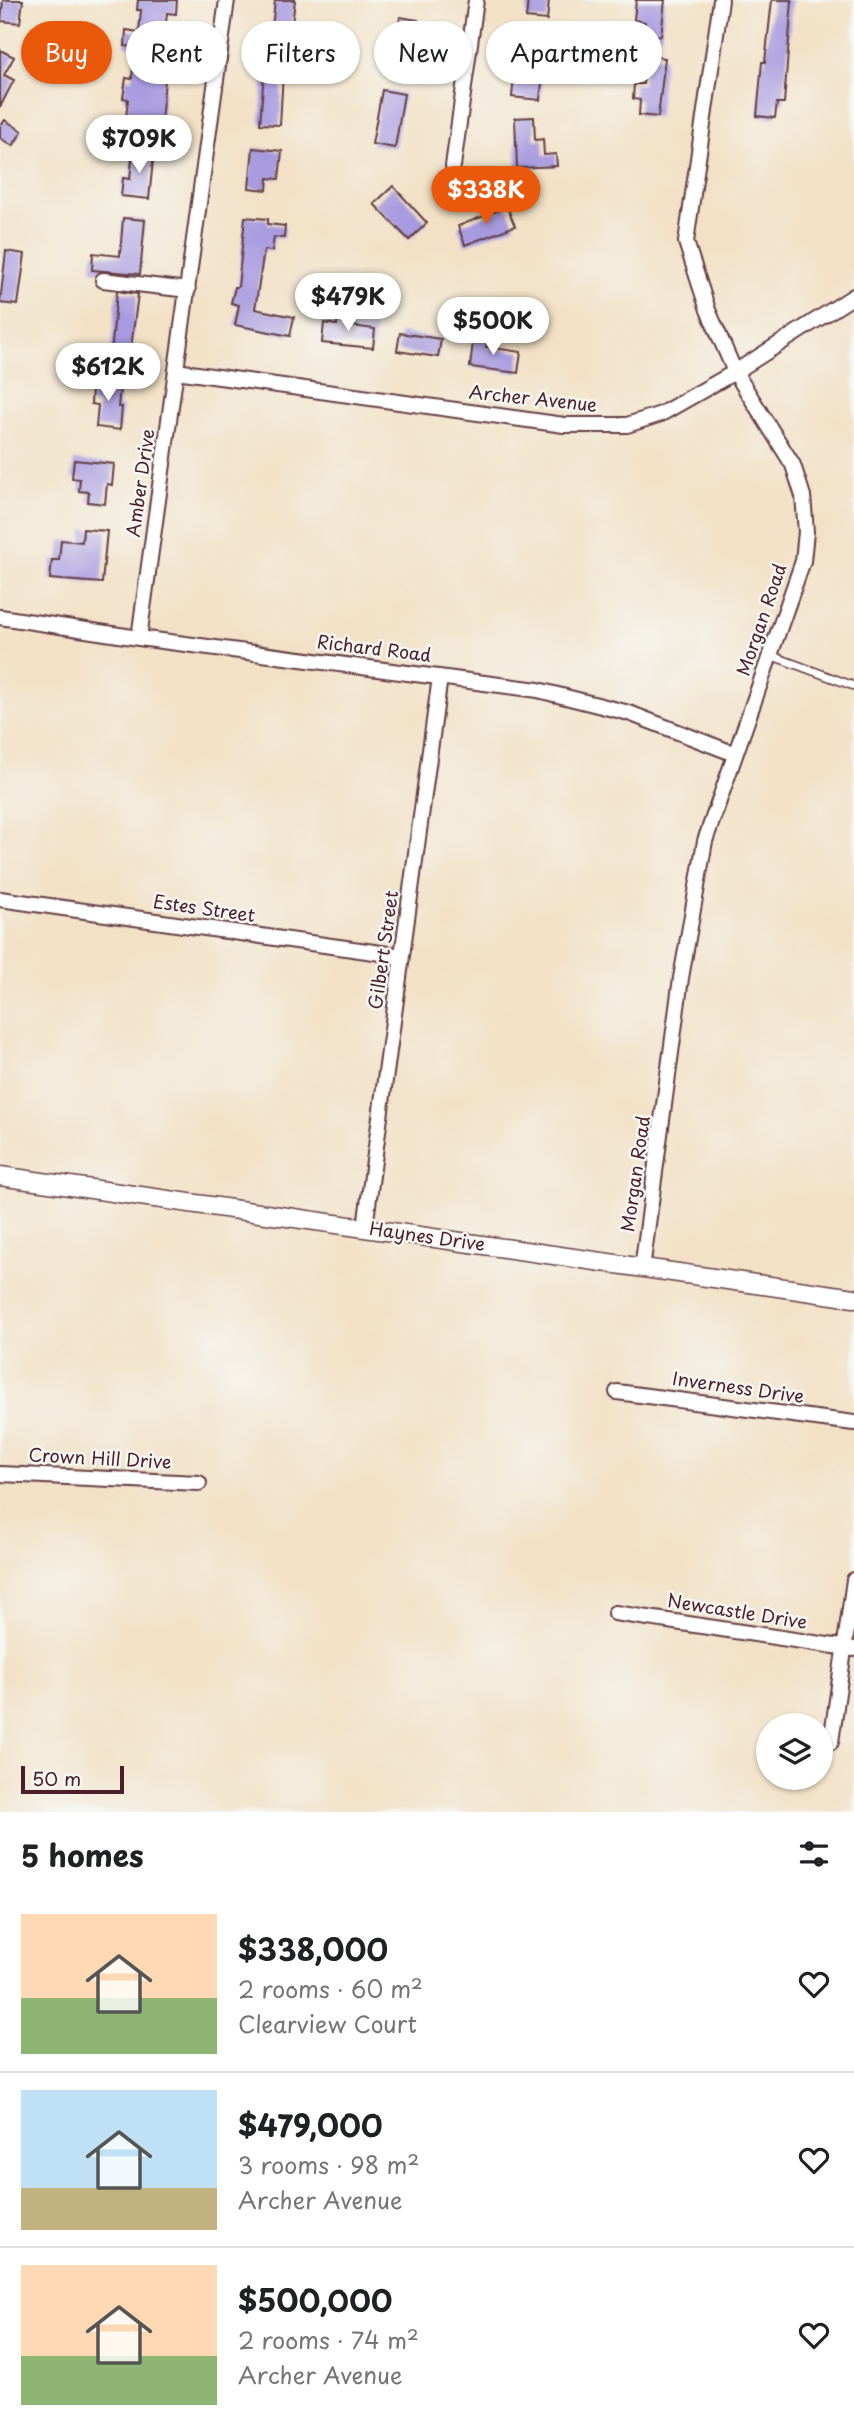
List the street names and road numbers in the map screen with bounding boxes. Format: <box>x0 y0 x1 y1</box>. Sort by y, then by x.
street label: Archer Avenue <box>468 377 599 418</box>
street label: Amber Drive <box>119 427 160 539</box>
street label: Morgan Road <box>729 560 792 679</box>
street label: Richard Road <box>315 627 433 668</box>
street label: Estes Street <box>152 887 257 928</box>
street label: Gilbert Street <box>361 889 404 1011</box>
street label: Morgan Road <box>613 1114 656 1234</box>
street label: Haynes Drive <box>368 1214 487 1257</box>
street label: Inverness Drive <box>671 1364 806 1409</box>
street label: Crown Hill Drive <box>28 1440 172 1475</box>
street label: Newcastle Drive <box>665 1586 809 1635</box>

